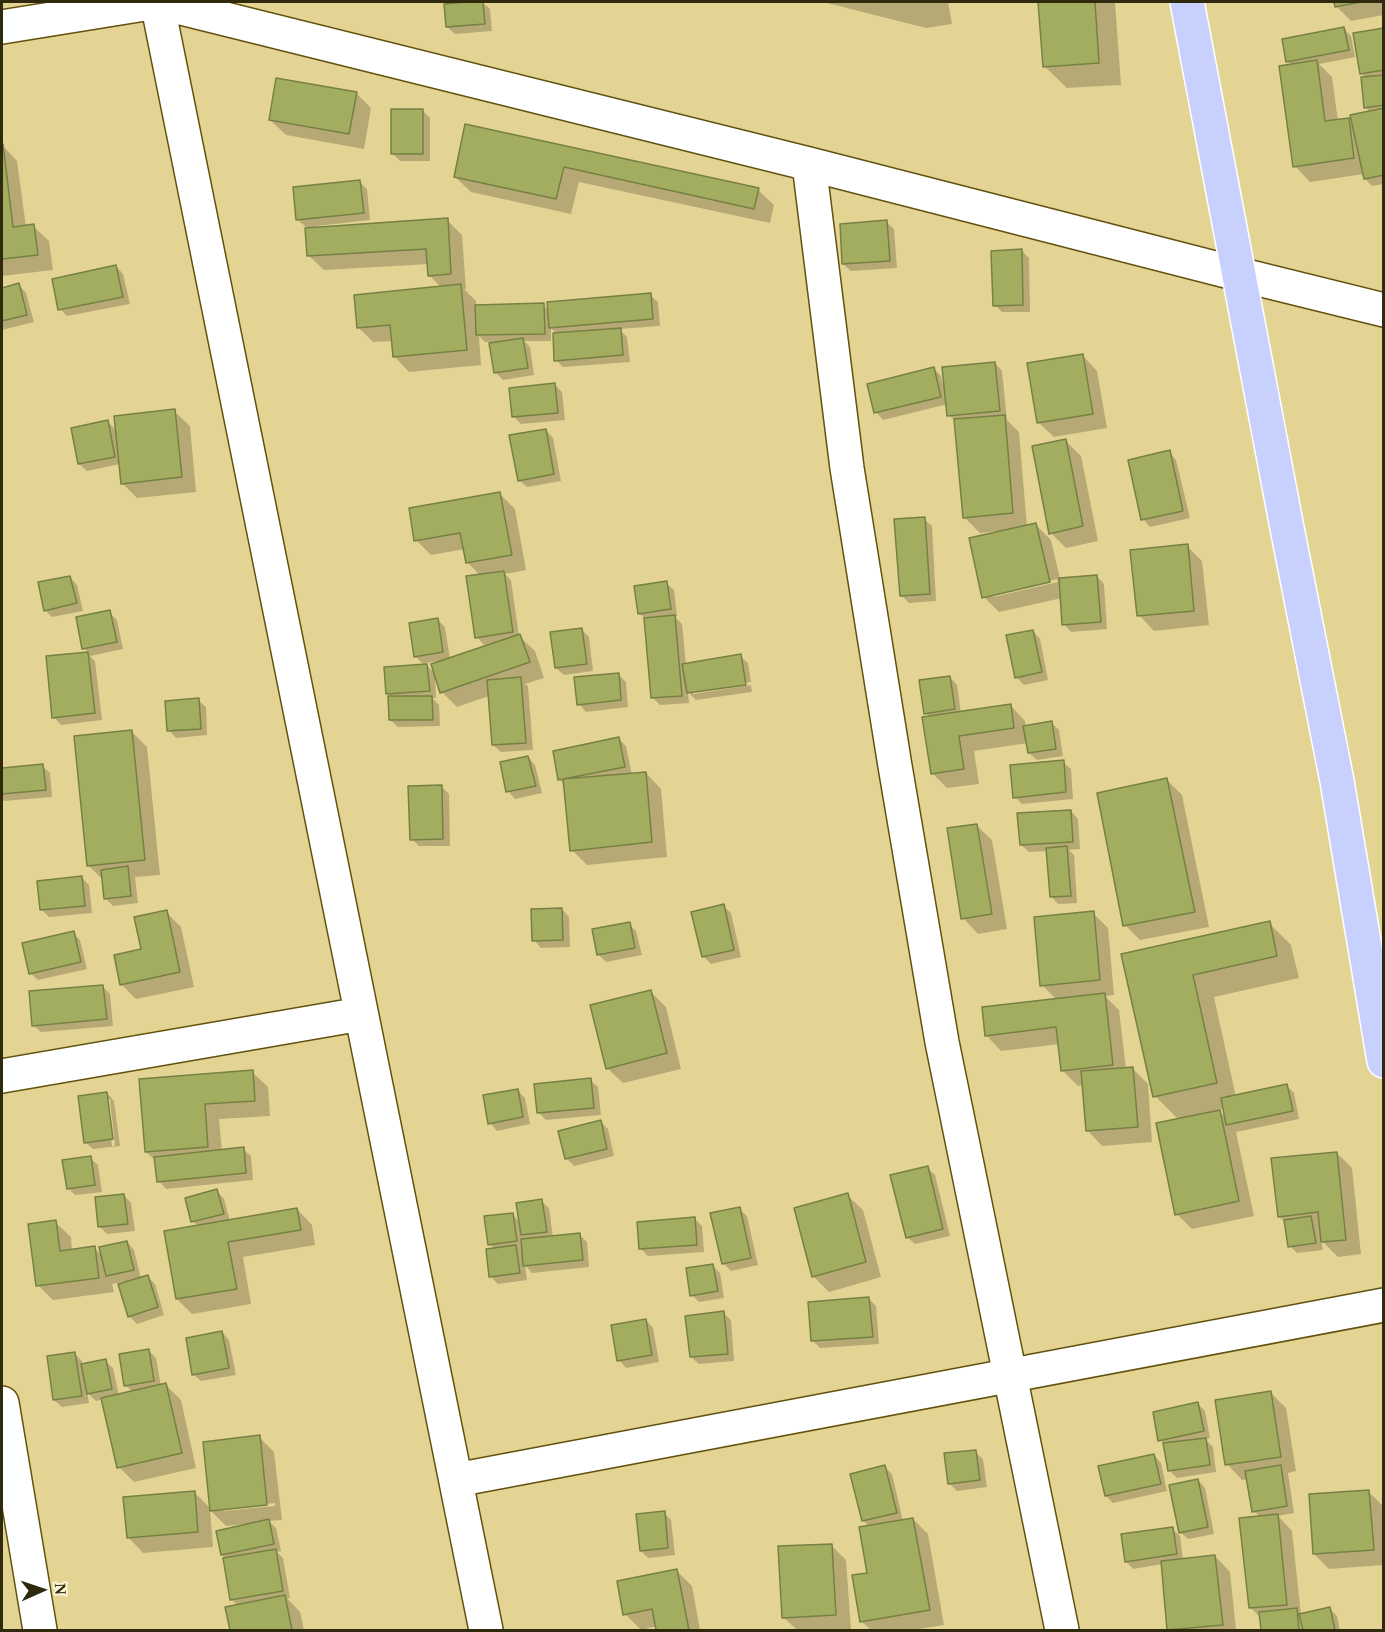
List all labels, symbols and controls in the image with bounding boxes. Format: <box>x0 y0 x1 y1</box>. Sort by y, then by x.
north arrow <box>12 1560 72 1620</box>
text: N <box>52 1583 69 1595</box>

